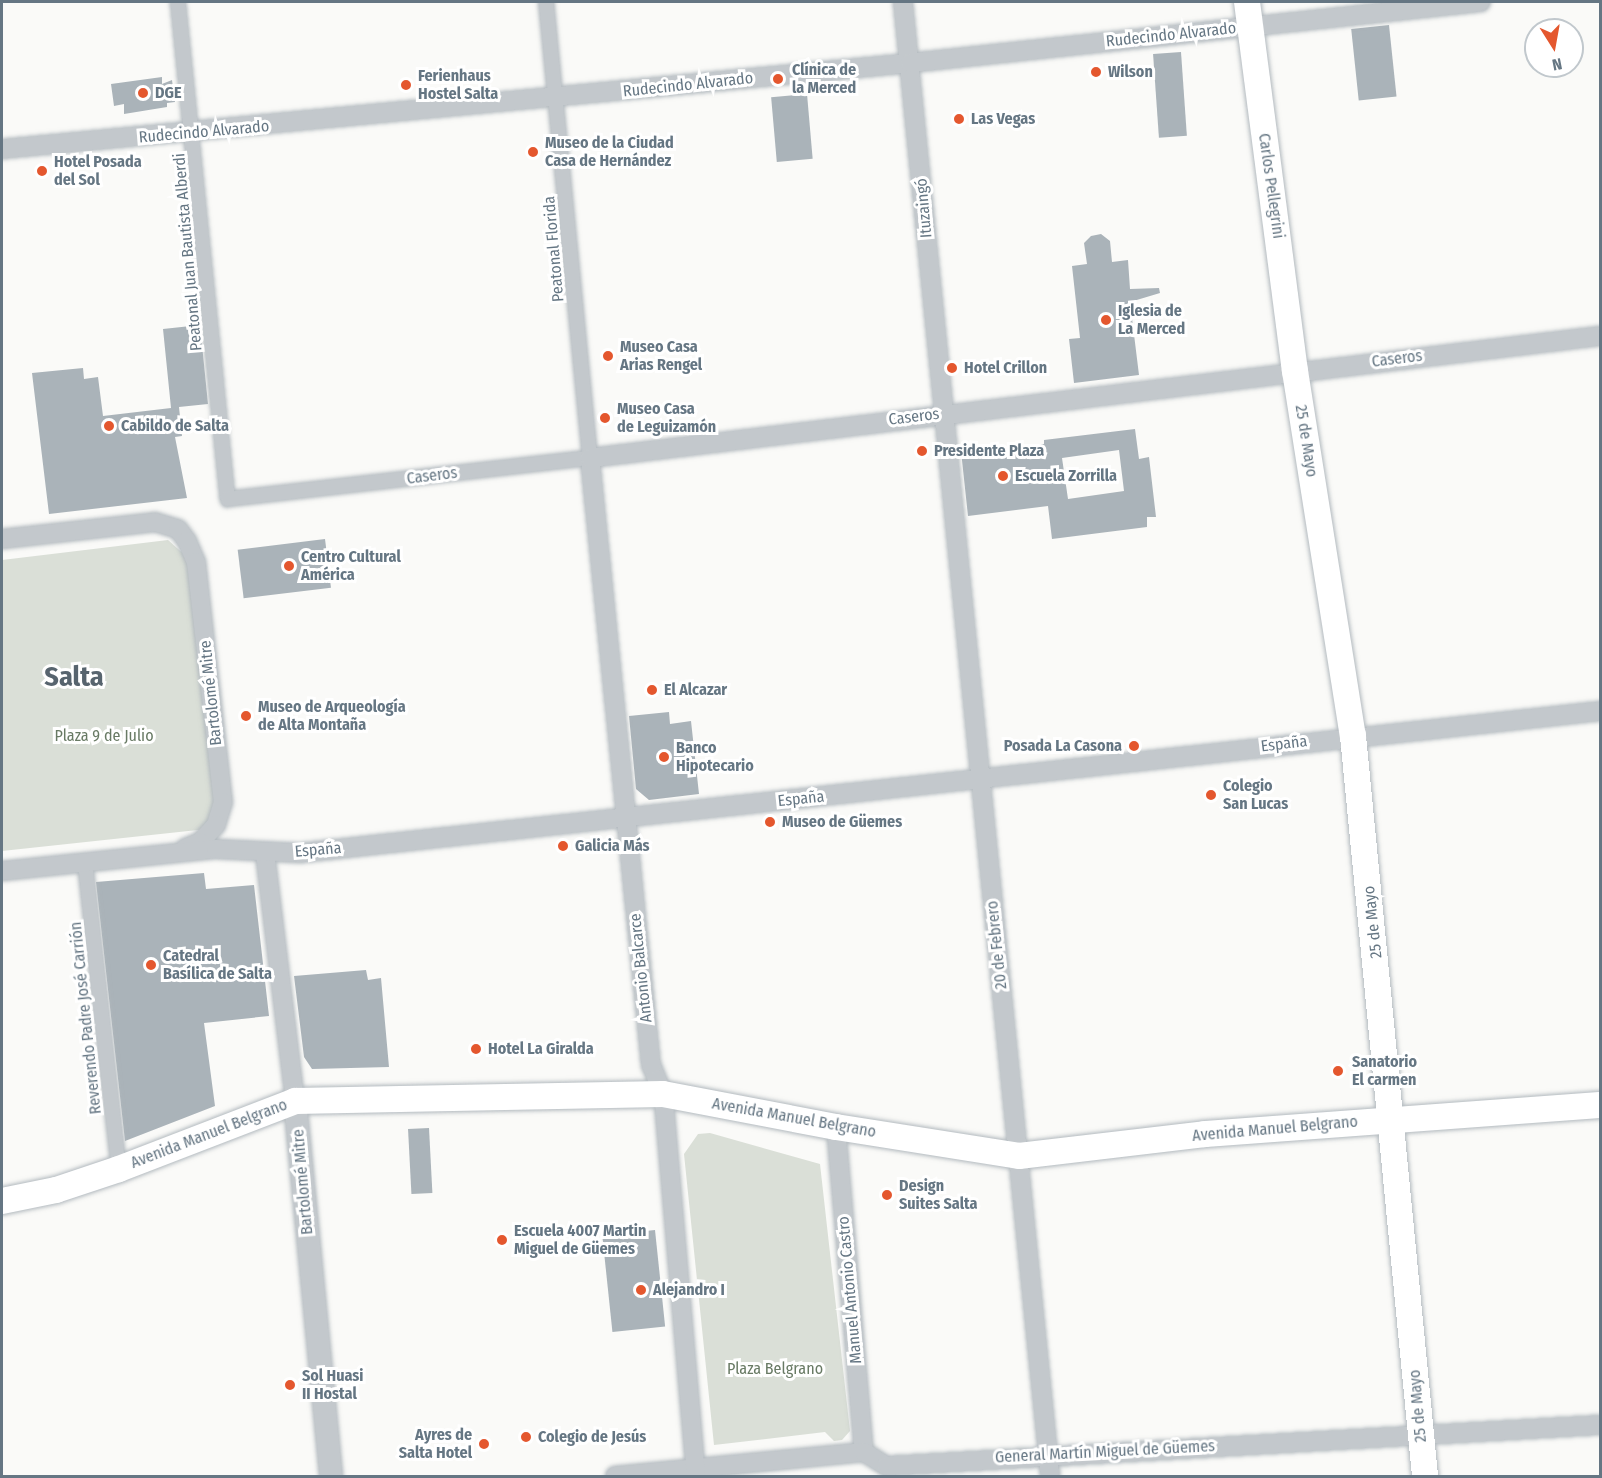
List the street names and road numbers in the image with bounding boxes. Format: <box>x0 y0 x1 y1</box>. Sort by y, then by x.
street label: Rudecindo Alvarado <box>1105 19 1237 51</box>
street label: Rudecindo Alvarado <box>622 69 754 101</box>
street label: Rudecindo Alvarado <box>138 117 270 147</box>
street label: Carlos Pellegrini <box>1254 132 1288 240</box>
street label: Peatonal Juan Bautista Alberdi <box>170 152 206 352</box>
street label: Ituzaingó <box>912 177 936 239</box>
street label: Peatonal Florida <box>540 195 568 303</box>
street label: Caseros <box>1371 346 1423 372</box>
street label: Caseros <box>888 404 940 430</box>
street label: 25 de Mayo <box>1291 404 1321 478</box>
street label: Caseros <box>406 463 458 489</box>
street label: Bartolomé Mitre <box>196 639 226 747</box>
street label: España <box>1260 732 1308 756</box>
street label: España <box>777 787 825 811</box>
street label: España <box>294 838 342 862</box>
street label: 25 de Mayo <box>1360 885 1386 959</box>
street label: 20 de Febrero <box>983 900 1011 990</box>
street label: Antonio Balcarce <box>626 913 656 1023</box>
street label: Reverendo Padre José Carrión <box>66 921 106 1115</box>
street label: Avenida Manuel Belgrano <box>711 1094 877 1142</box>
street label: Avenida Manuel Belgrano <box>128 1095 290 1173</box>
street label: Avenida Manuel Belgrano <box>1191 1112 1359 1146</box>
street label: Bartolomé Mitre <box>289 1128 317 1236</box>
street label: Manuel Antonio Castro <box>834 1215 866 1365</box>
street label: 25 de Mayo <box>1405 1369 1431 1443</box>
street label: General Martín Miguel de Güemes <box>995 1437 1215 1467</box>

